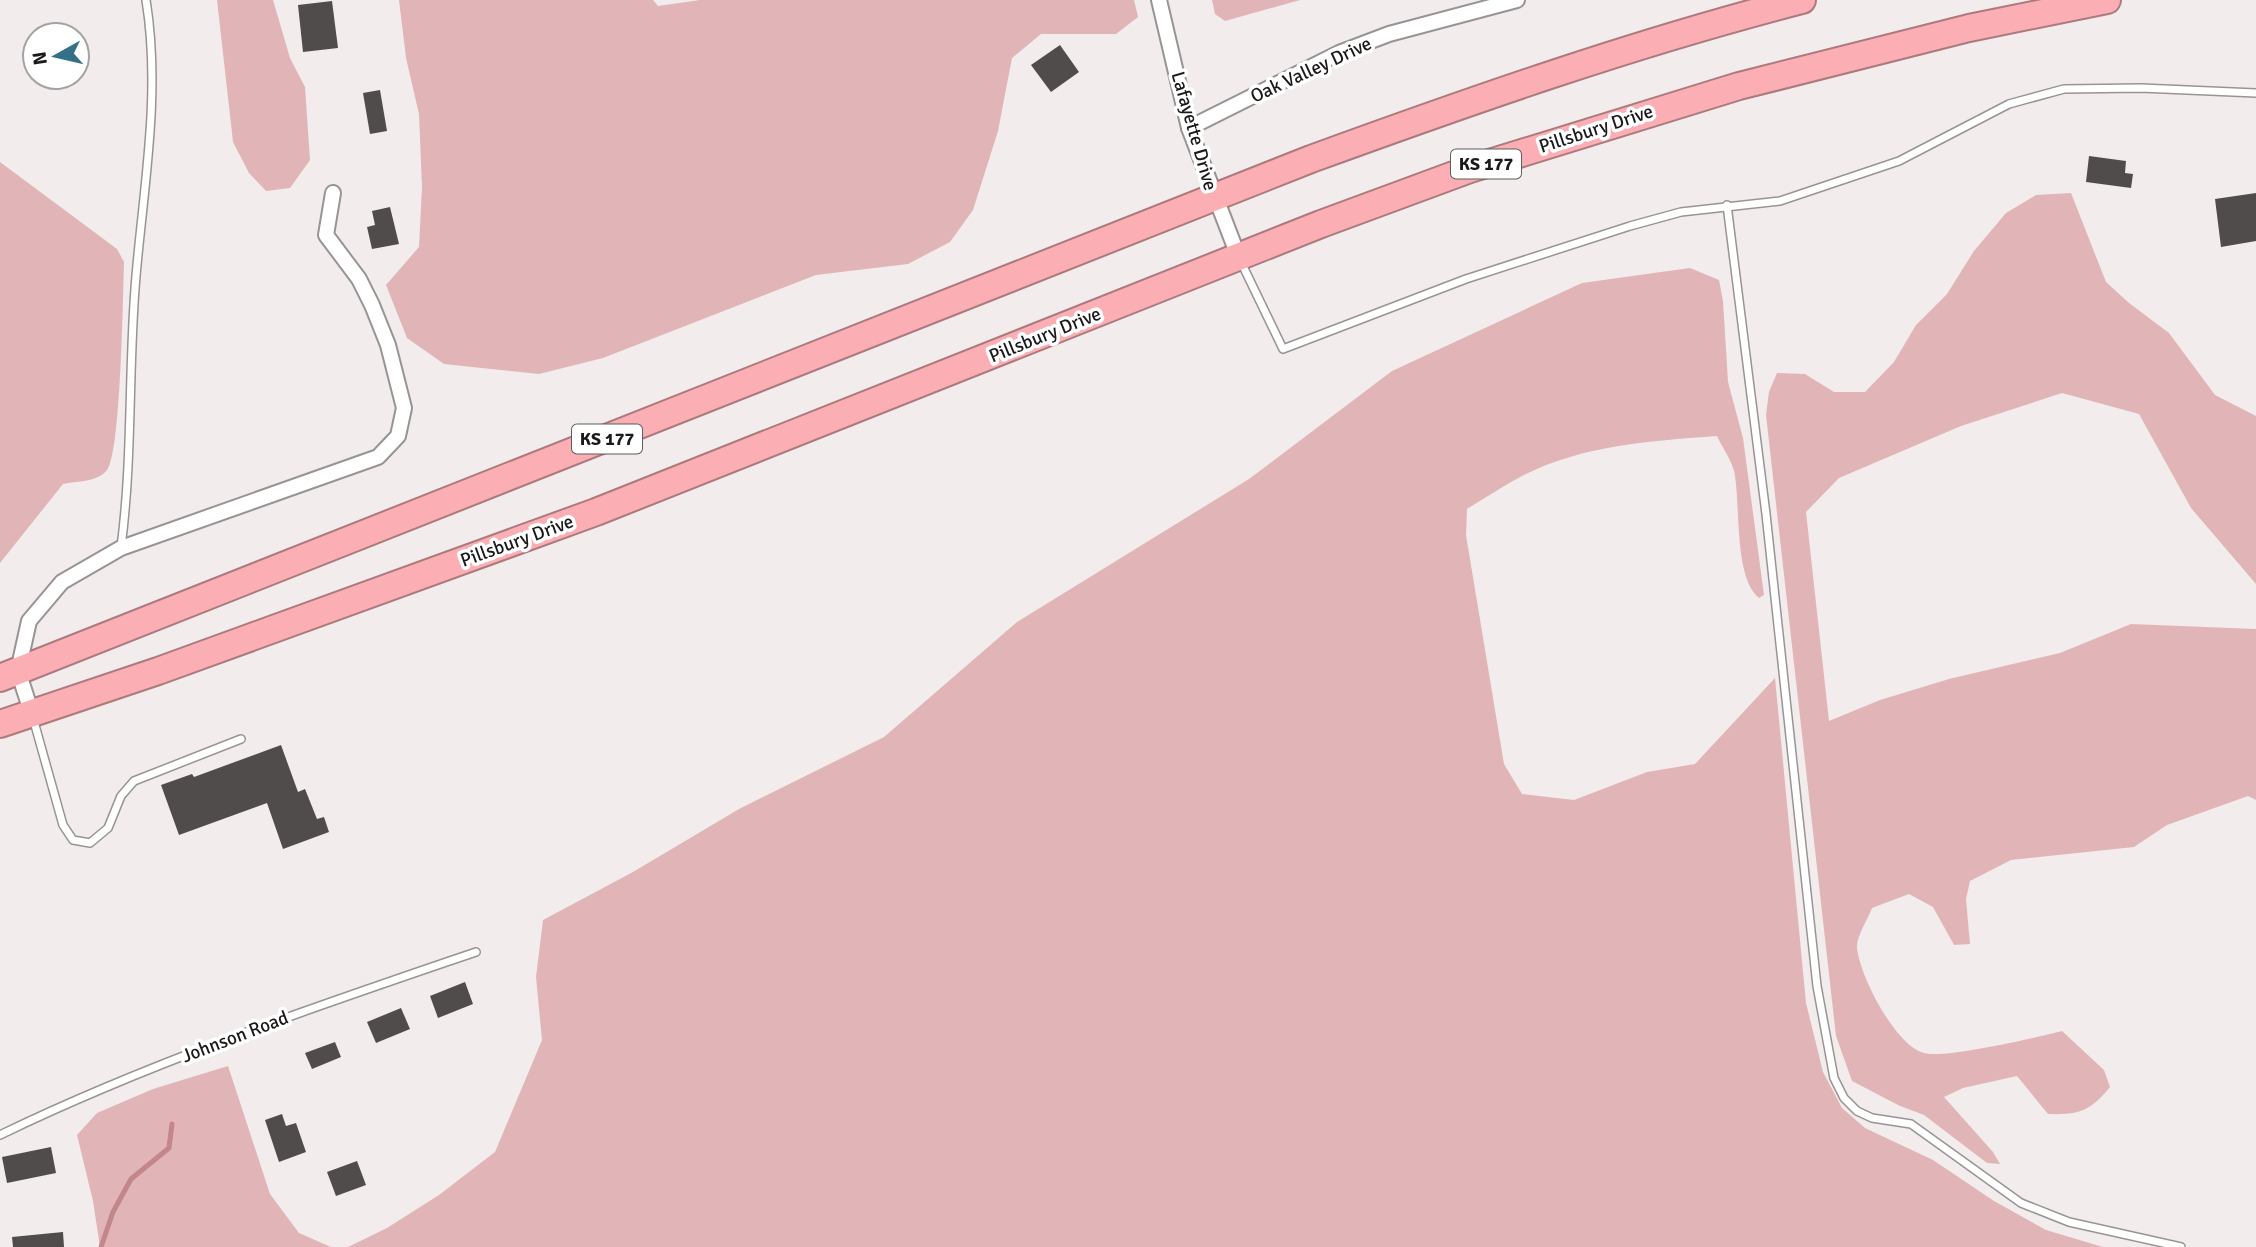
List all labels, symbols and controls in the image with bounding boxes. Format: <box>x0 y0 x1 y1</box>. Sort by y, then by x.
north arrow <box>21 21 91 91</box>
street label: Oak Valley Drive <box>1247 31 1375 109</box>
text: N <box>27 50 53 66</box>
street label: Lafayette Drive <box>1166 69 1222 193</box>
street label: Pillsbury Drive <box>1536 99 1656 159</box>
road number: KS 177 <box>1451 149 1521 178</box>
street label: Pillsbury Drive <box>985 302 1105 368</box>
road number: KS 177 <box>572 424 642 454</box>
street label: Pillsbury Drive <box>457 509 577 573</box>
street label: Johnson Road <box>178 1006 292 1068</box>

